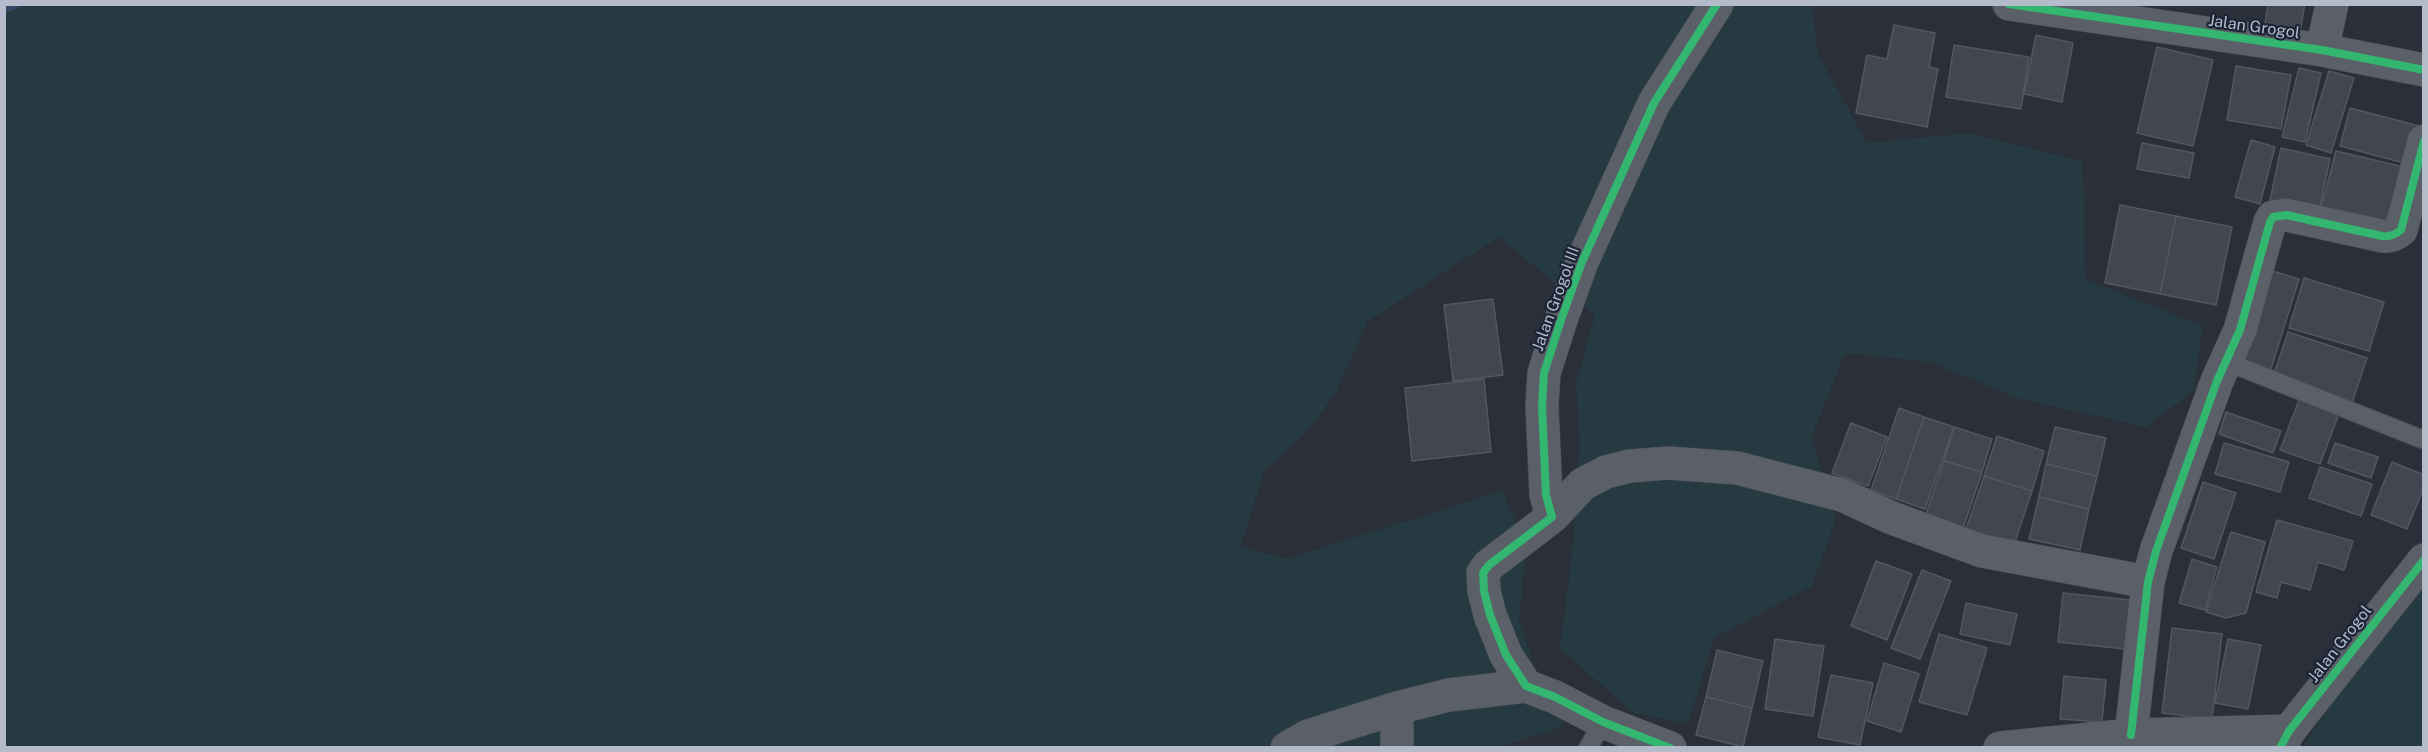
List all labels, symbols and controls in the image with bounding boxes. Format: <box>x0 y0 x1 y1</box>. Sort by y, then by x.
street label: Jalan Grogol <box>2207 11 2301 43</box>
street label: Jalan Grogol III <box>1528 244 1584 354</box>
street label: Jalan Grogol <box>2304 602 2376 686</box>

